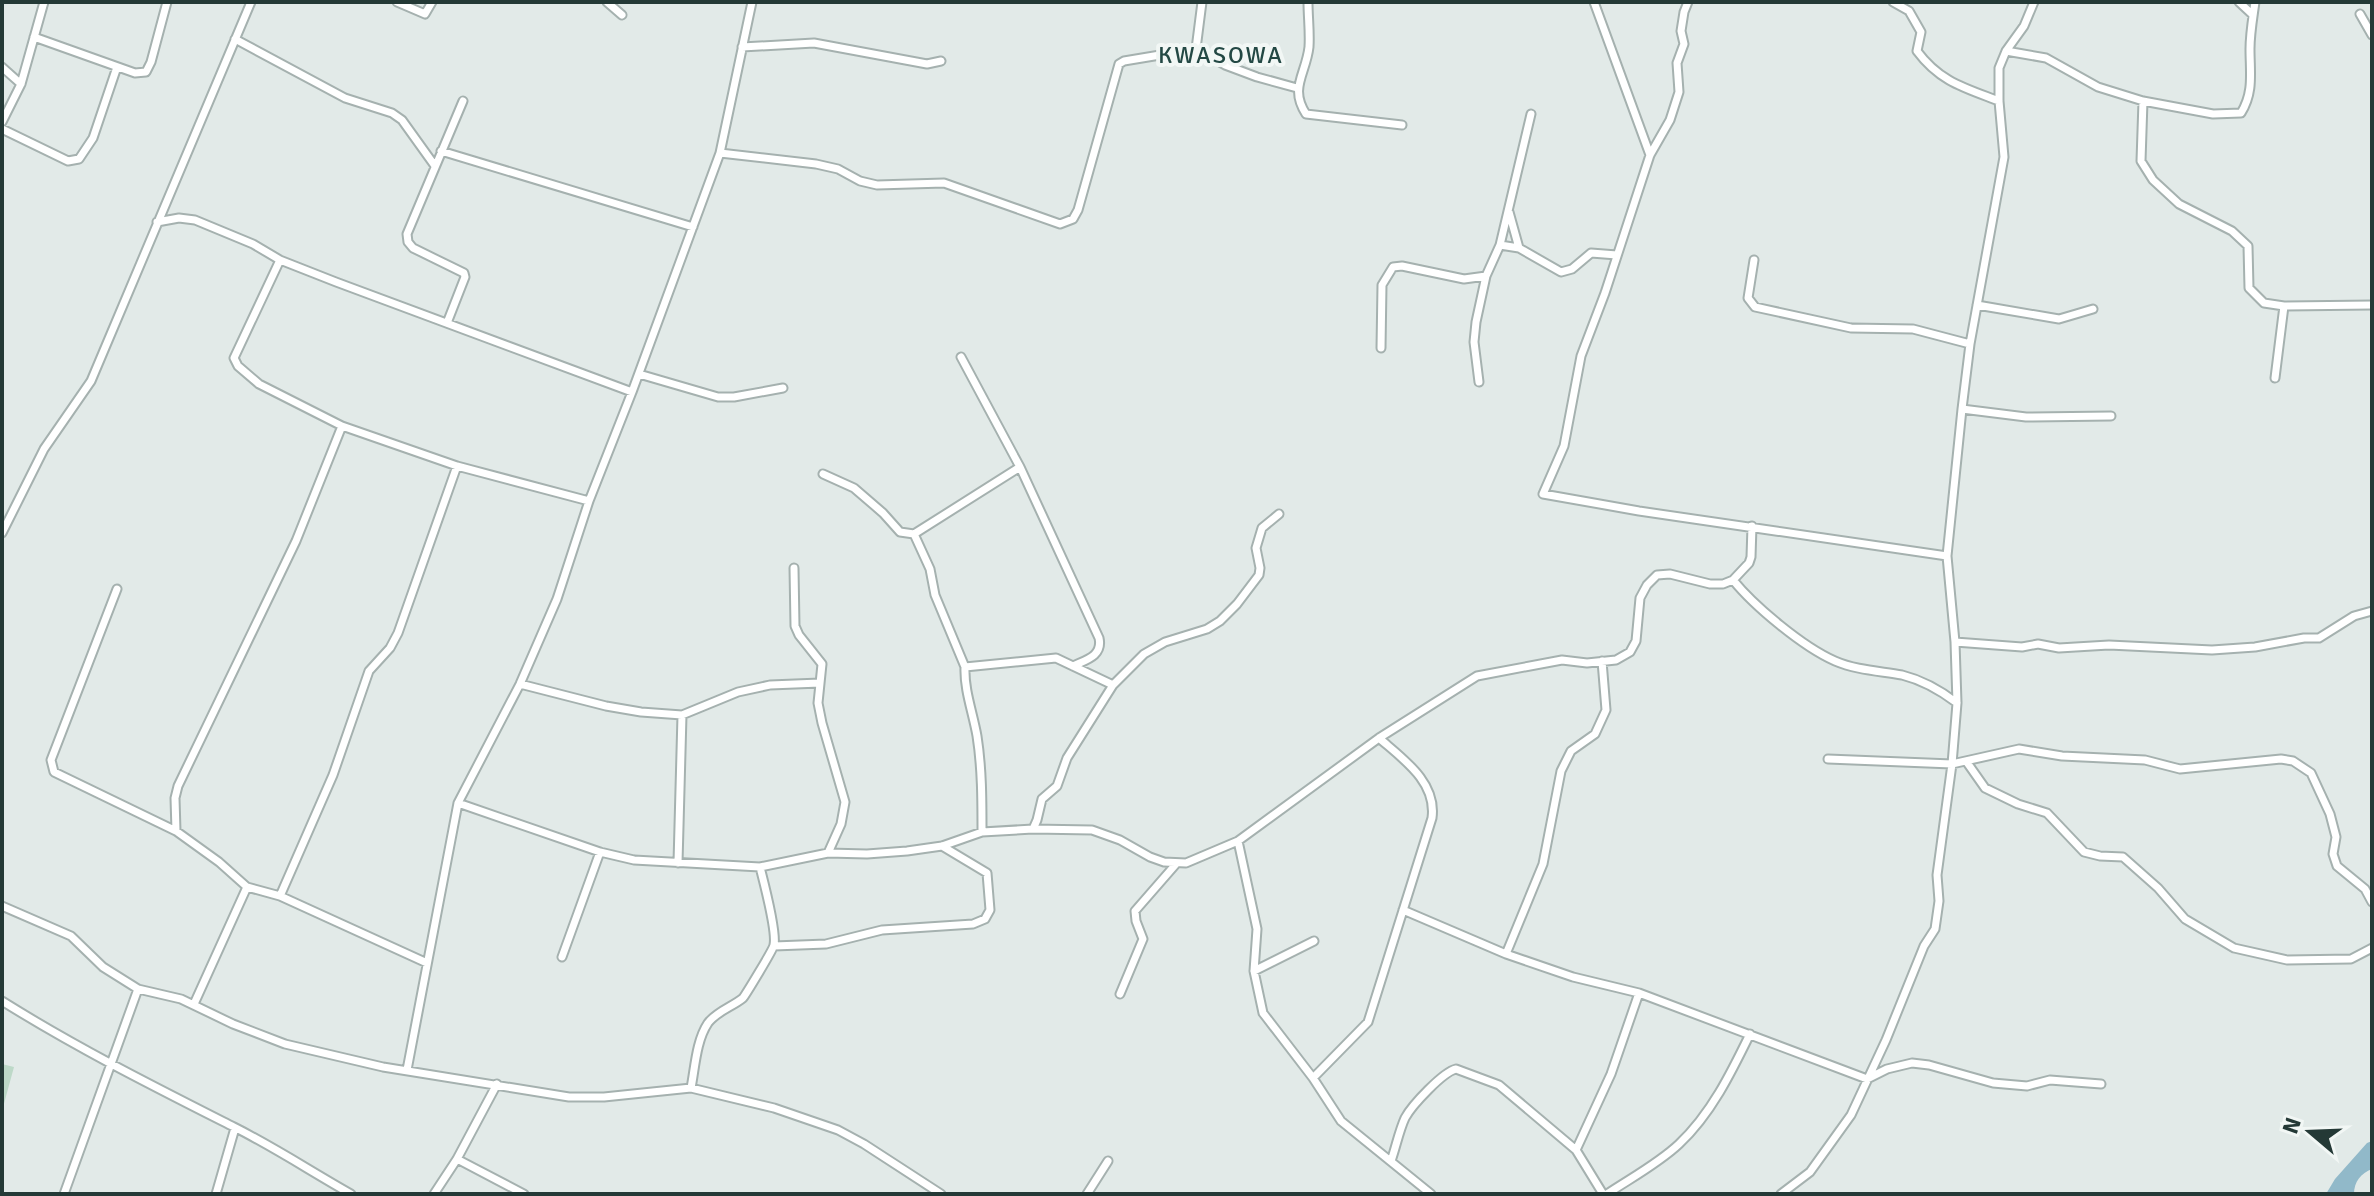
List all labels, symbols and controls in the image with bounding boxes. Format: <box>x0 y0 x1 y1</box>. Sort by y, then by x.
district label: KWASOWA <box>1158 40 1284 70</box>
north arrow <box>2270 1092 2350 1172</box>
text: N <box>2276 1114 2307 1137</box>

